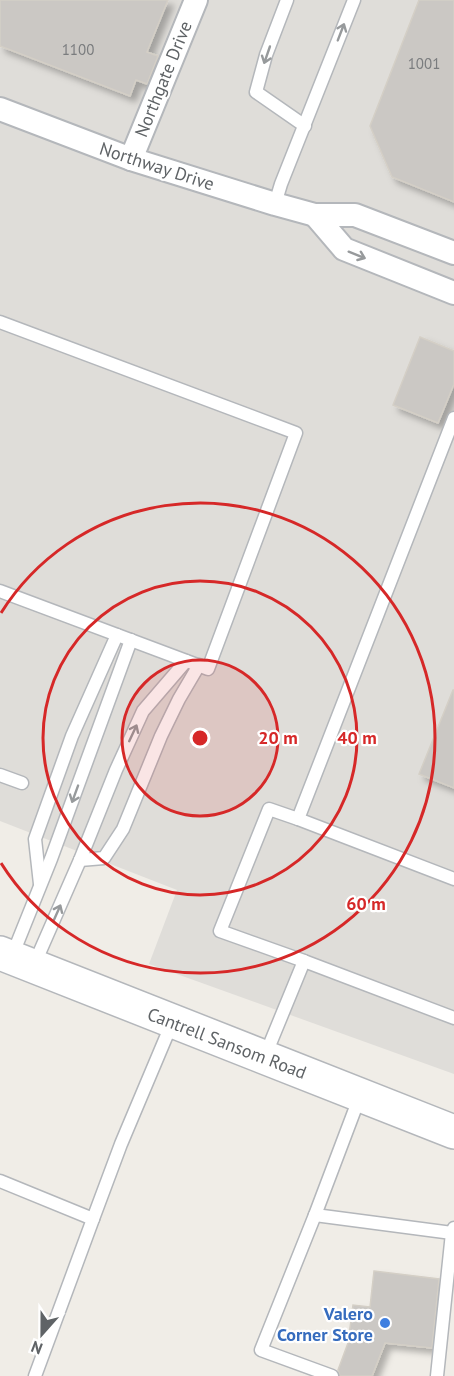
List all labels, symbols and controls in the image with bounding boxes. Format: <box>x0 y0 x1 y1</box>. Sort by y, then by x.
street label: Northgate Drive <box>129 18 197 140</box>
one-way arrow <box>337 23 348 42</box>
house number: 1100 <box>62 40 94 59</box>
one-way arrow <box>260 45 271 64</box>
house number: 1001 <box>408 54 440 73</box>
street label: Northway Drive <box>97 137 217 195</box>
one-way arrow <box>347 250 366 261</box>
one-way arrow <box>127 725 139 743</box>
text: 20 m <box>258 726 298 749</box>
text: 40 m <box>337 726 377 749</box>
centre of rings <box>190 728 210 748</box>
one-way arrow <box>69 784 80 803</box>
text: 60 m <box>346 892 386 915</box>
one-way arrow <box>52 904 63 922</box>
street label: Cantrell Sansom Road <box>144 1002 310 1084</box>
place label: Valero Corner Store <box>277 1302 373 1346</box>
north arrow <box>12 1304 72 1364</box>
marker: Valero Corner Store <box>378 1316 392 1330</box>
text: N <box>28 1337 45 1359</box>

